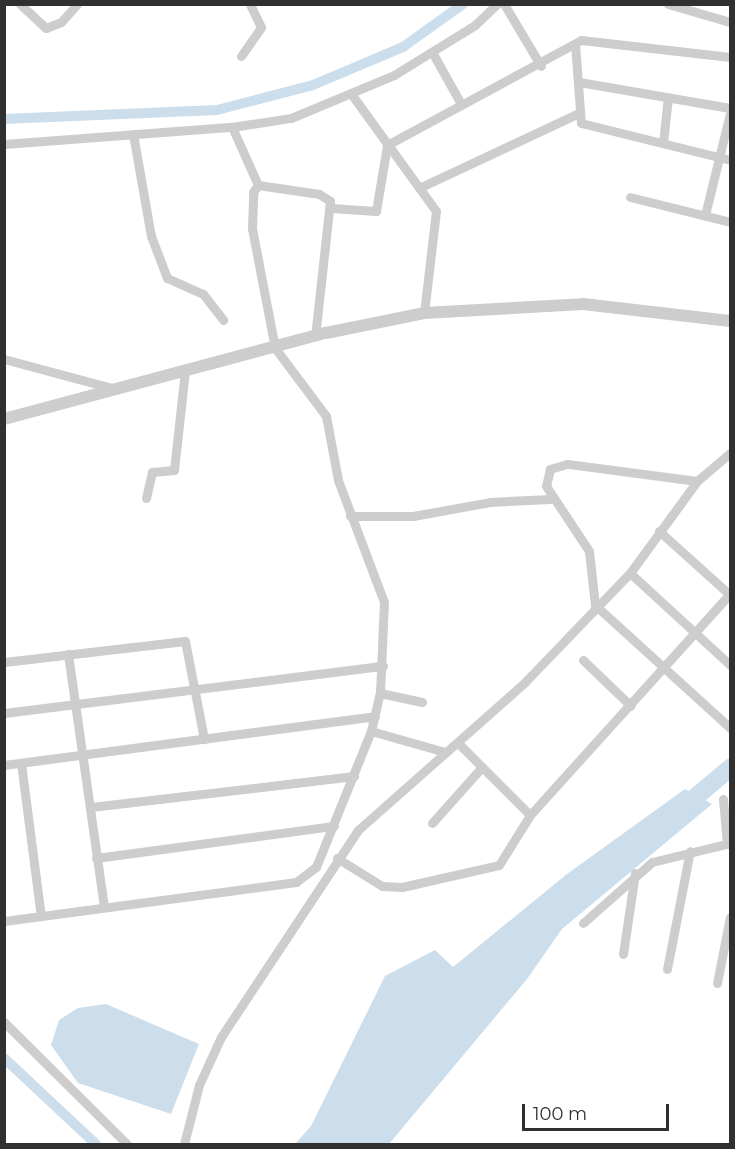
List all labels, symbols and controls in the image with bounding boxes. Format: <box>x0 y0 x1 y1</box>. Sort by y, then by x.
scale bar <box>525 1092 672 1130</box>
text: 100 m <box>533 1103 587 1125</box>

